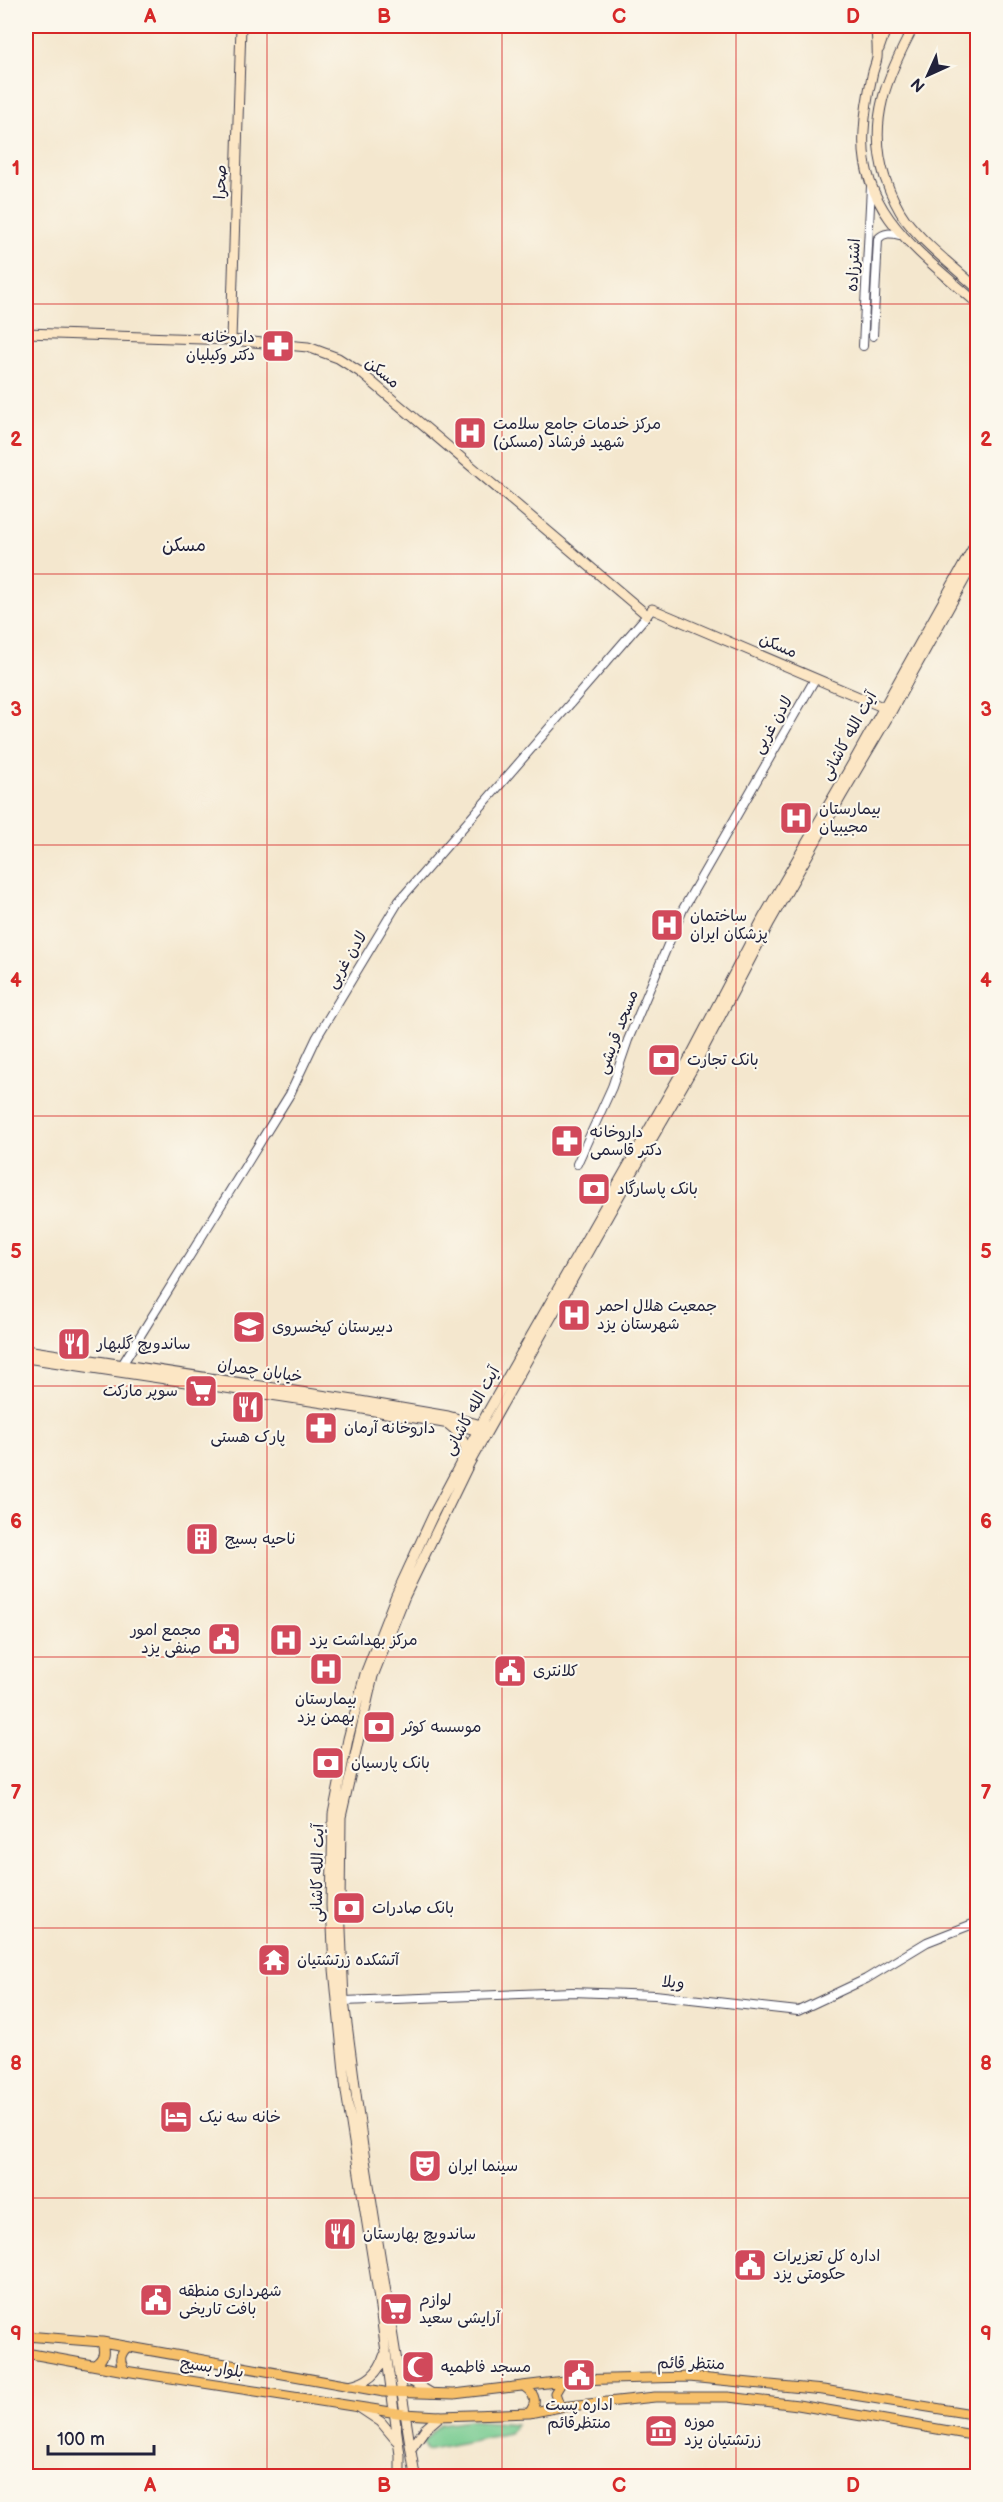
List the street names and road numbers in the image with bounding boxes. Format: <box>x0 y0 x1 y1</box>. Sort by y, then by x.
street label: صحرا <box>211 164 231 200</box>
street label: اشترزاده <box>843 238 865 292</box>
street label: مسکن <box>361 353 403 393</box>
street label: مسکن <box>756 630 800 662</box>
street label: آیت الله کاشانی <box>817 687 882 784</box>
street label: لادن غربی <box>749 693 797 757</box>
street label: لادن غربی <box>323 928 371 992</box>
street label: مسجد قریشی <box>593 987 643 1077</box>
street label: خیابان چمران <box>216 1355 304 1387</box>
street label: آیت الله کاشانی <box>440 1362 505 1459</box>
street label: آیت الله کاشانی <box>308 1823 328 1922</box>
street label: ویلا <box>661 1973 685 1993</box>
street label: بلوار بسیج <box>179 2354 245 2382</box>
street label: منتظر قائم <box>657 2354 725 2376</box>

